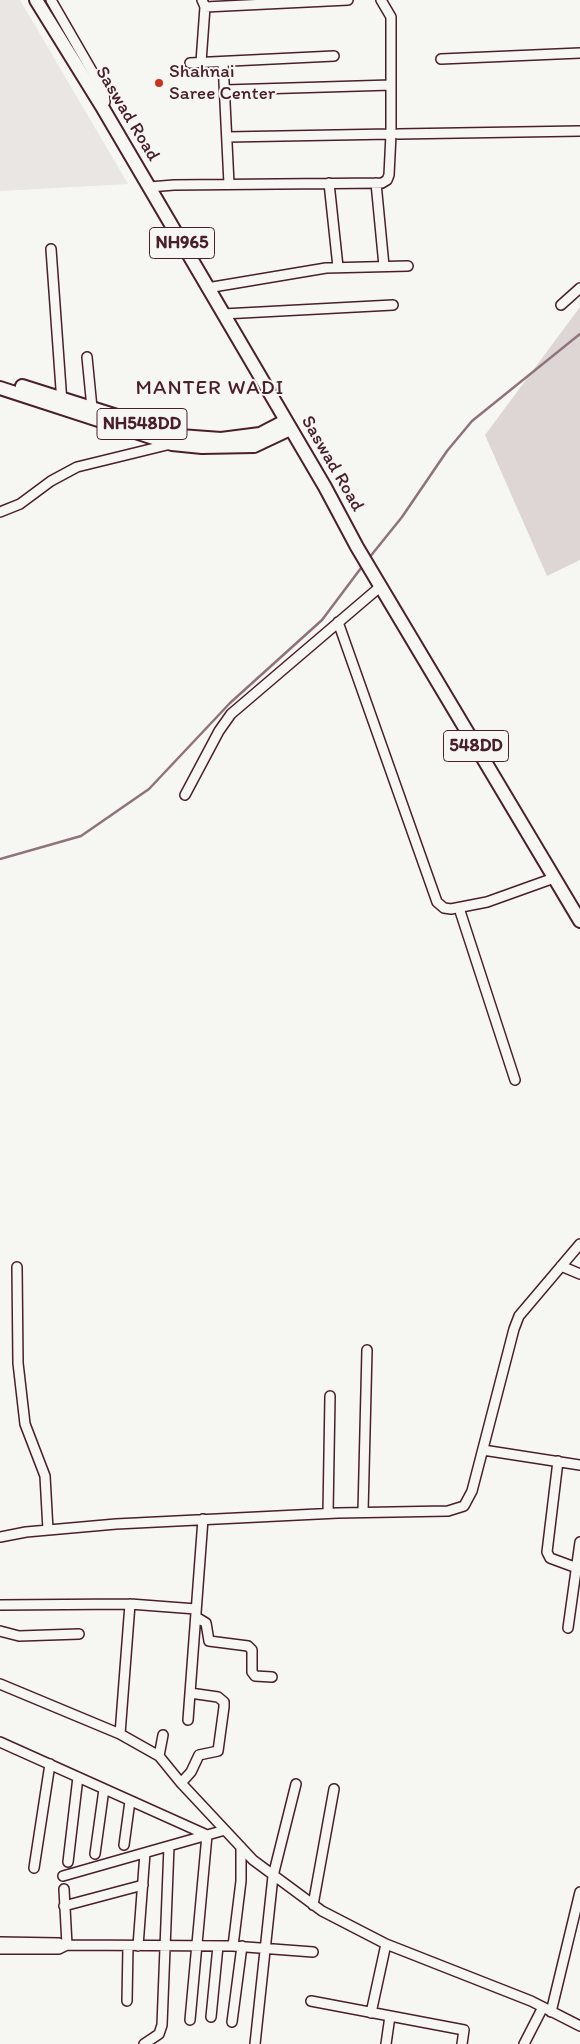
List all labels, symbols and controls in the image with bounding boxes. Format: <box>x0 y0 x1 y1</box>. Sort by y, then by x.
place label: Shahnai Saree Center <box>169 61 275 105</box>
street label: Saswad Road <box>90 62 164 166</box>
marker: Shahnai Saree Center <box>153 77 165 89</box>
road number: NH965 <box>150 228 214 258</box>
district label: MANTER WADI <box>136 376 284 402</box>
road number: NH548DD <box>97 408 187 439</box>
street label: Saswad Road <box>295 412 369 516</box>
road number: 548DD <box>444 730 508 761</box>

